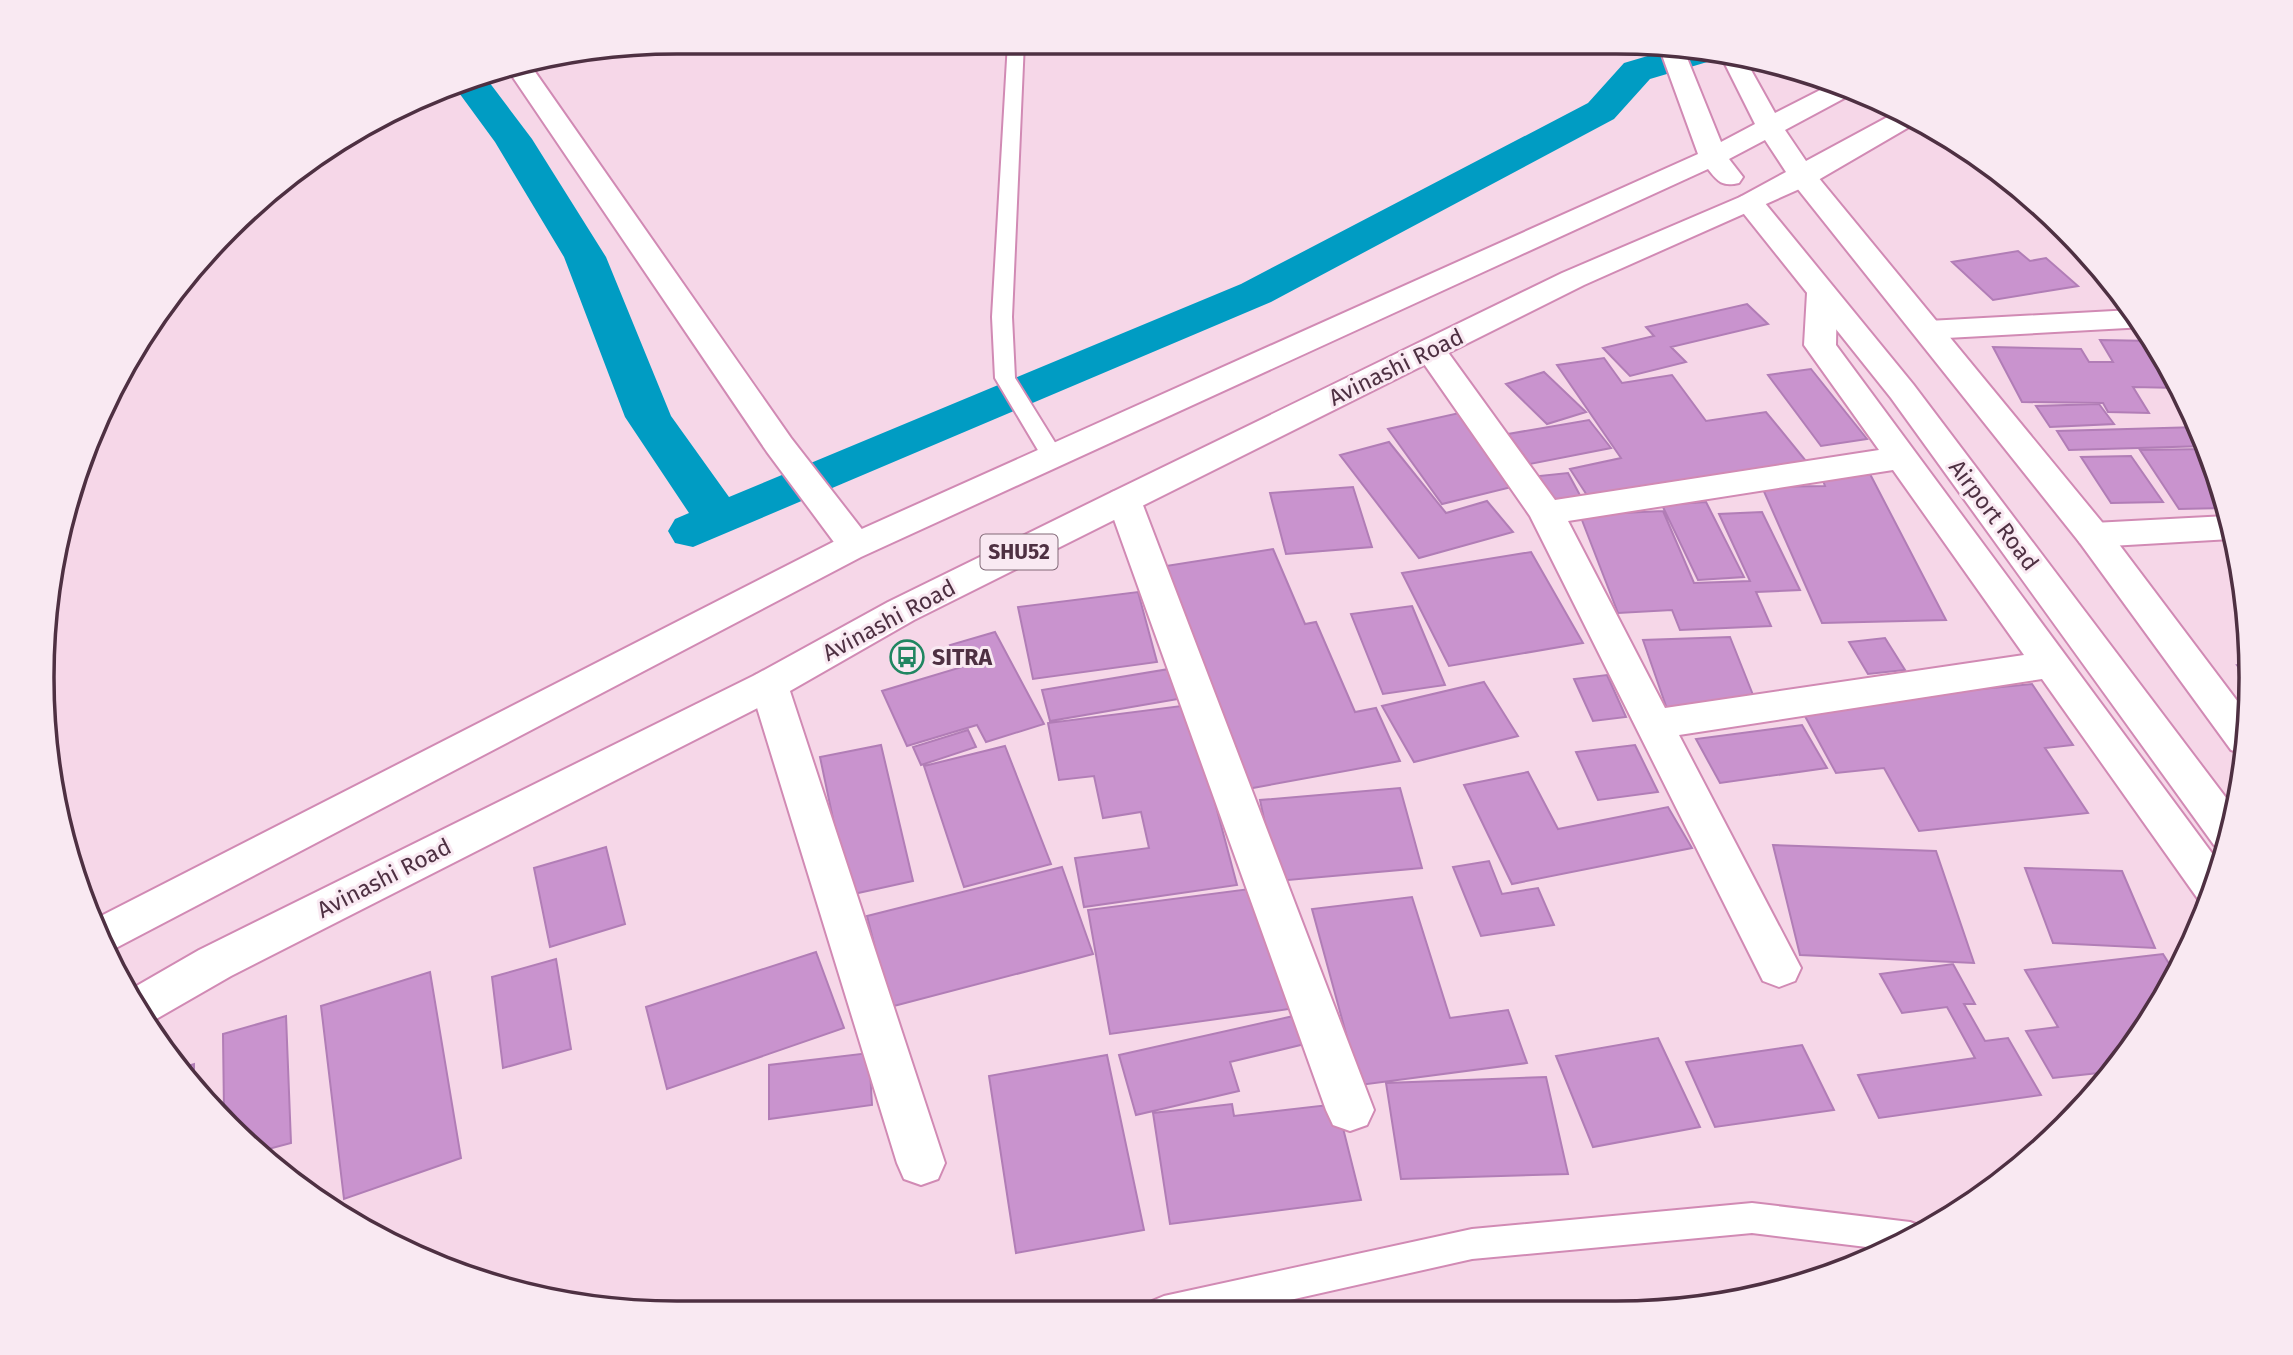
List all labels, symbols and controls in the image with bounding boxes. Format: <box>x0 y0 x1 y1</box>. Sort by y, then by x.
street label: Avinashi Road <box>1324 322 1468 412</box>
street label: Airport Road <box>1943 454 2045 576</box>
road number: SHU52 <box>981 534 1058 570</box>
street label: Avinashi Road <box>818 573 960 667</box>
bus stop icon: SITRA <box>888 638 926 676</box>
place label: SITRA <box>932 643 993 671</box>
street label: Avinashi Road <box>312 832 456 924</box>

